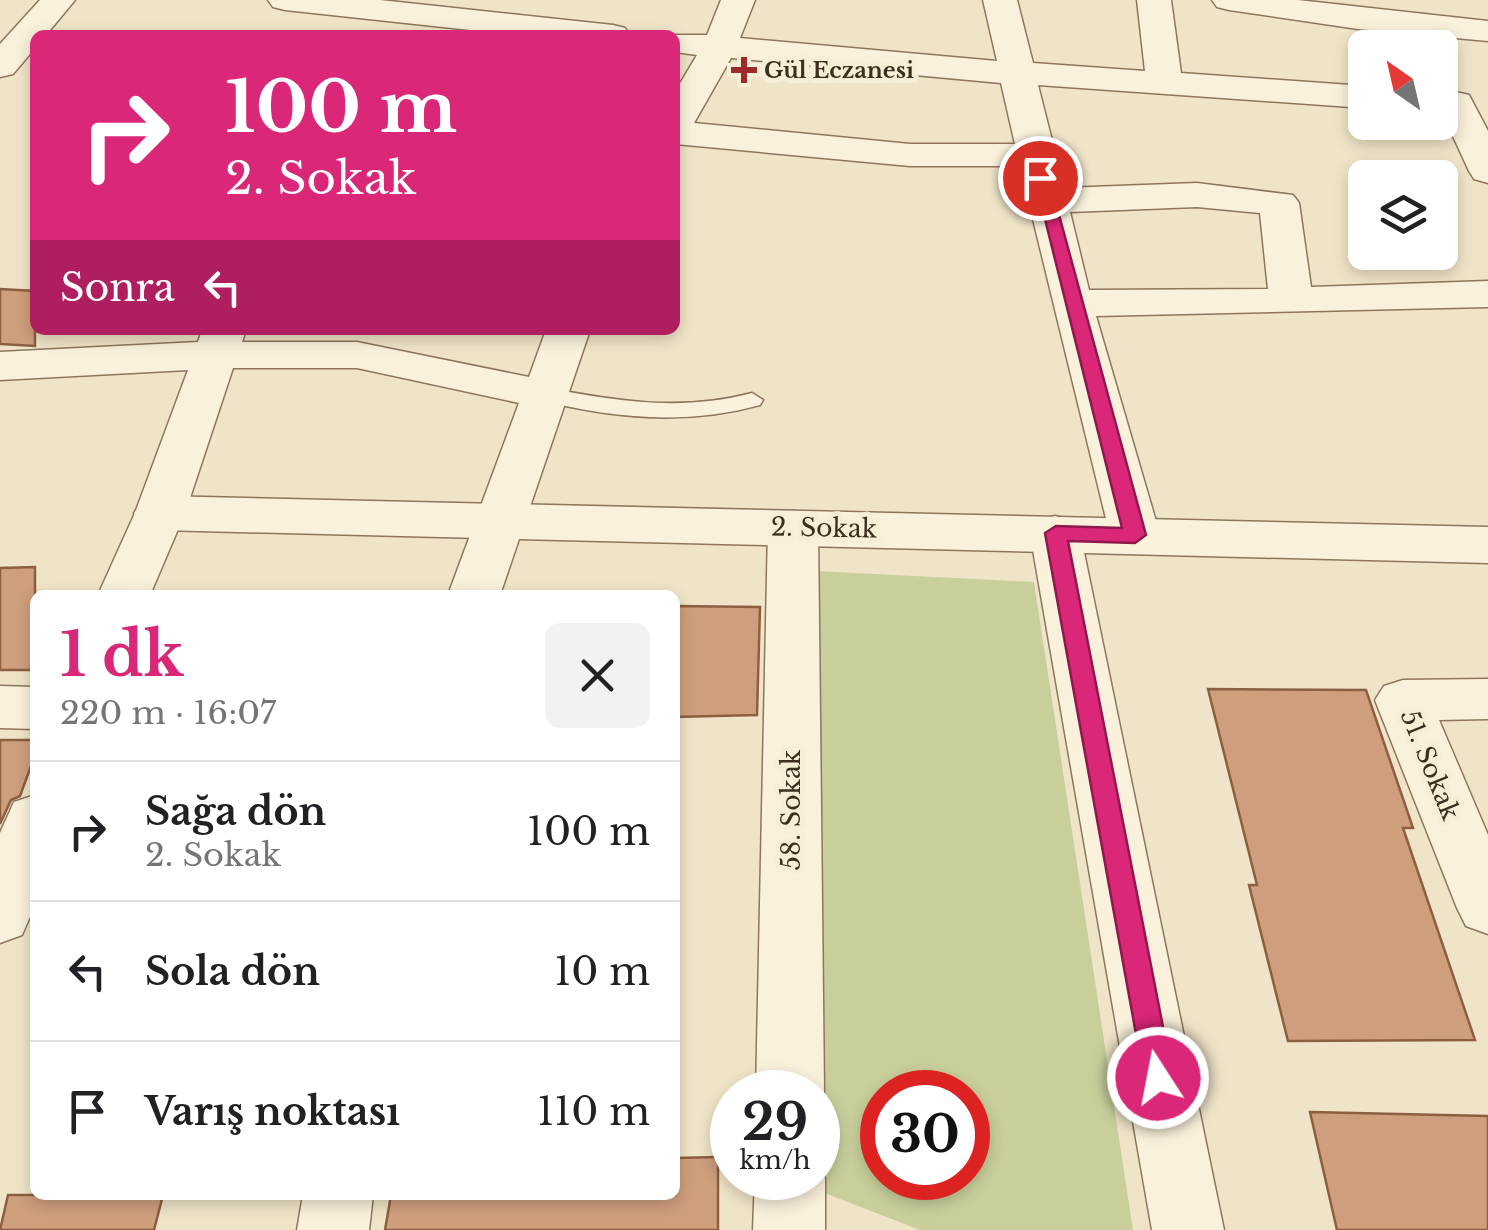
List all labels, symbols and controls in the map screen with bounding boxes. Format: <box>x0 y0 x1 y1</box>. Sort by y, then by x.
north arrow <box>1348 30 1458 140</box>
map controls <box>1348 30 1458 270</box>
place label: Gül Eczanesi <box>764 57 914 84</box>
marker: Gül Eczanesi <box>733 59 755 81</box>
text: 100 m <box>225 64 457 151</box>
icon: right <box>60 70 190 200</box>
pin <box>998 136 1083 221</box>
text: 2. Sokak <box>225 150 416 206</box>
icon: arrive <box>1013 151 1068 206</box>
button: layers <box>1348 160 1458 270</box>
icon: left <box>195 260 250 315</box>
text: Sonra <box>60 264 175 311</box>
street label: 2. Sokak <box>771 512 878 544</box>
text: 1 dk <box>60 618 184 692</box>
button: close <box>545 623 650 728</box>
text: 220 m · 16:07 <box>60 693 276 733</box>
street label: 51. Sokak <box>1394 705 1466 825</box>
street label: 58. Sokak <box>776 749 807 870</box>
text: Sağa dön <box>145 788 326 835</box>
icon: right <box>60 804 115 859</box>
text: 100 m <box>527 808 650 855</box>
text: 2. Sokak <box>145 835 281 875</box>
icon: left <box>60 944 115 999</box>
text: Sola dön <box>145 948 320 995</box>
text: 10 m <box>554 948 650 995</box>
position arrow <box>1106 1026 1210 1130</box>
speed limit sign: 30 <box>860 1070 990 1200</box>
icon: arrive <box>60 1084 115 1139</box>
text: Varış noktası <box>145 1088 400 1135</box>
text: 110 m <box>537 1088 650 1135</box>
text: 29 <box>742 1091 808 1154</box>
text: km/h <box>740 1145 810 1176</box>

